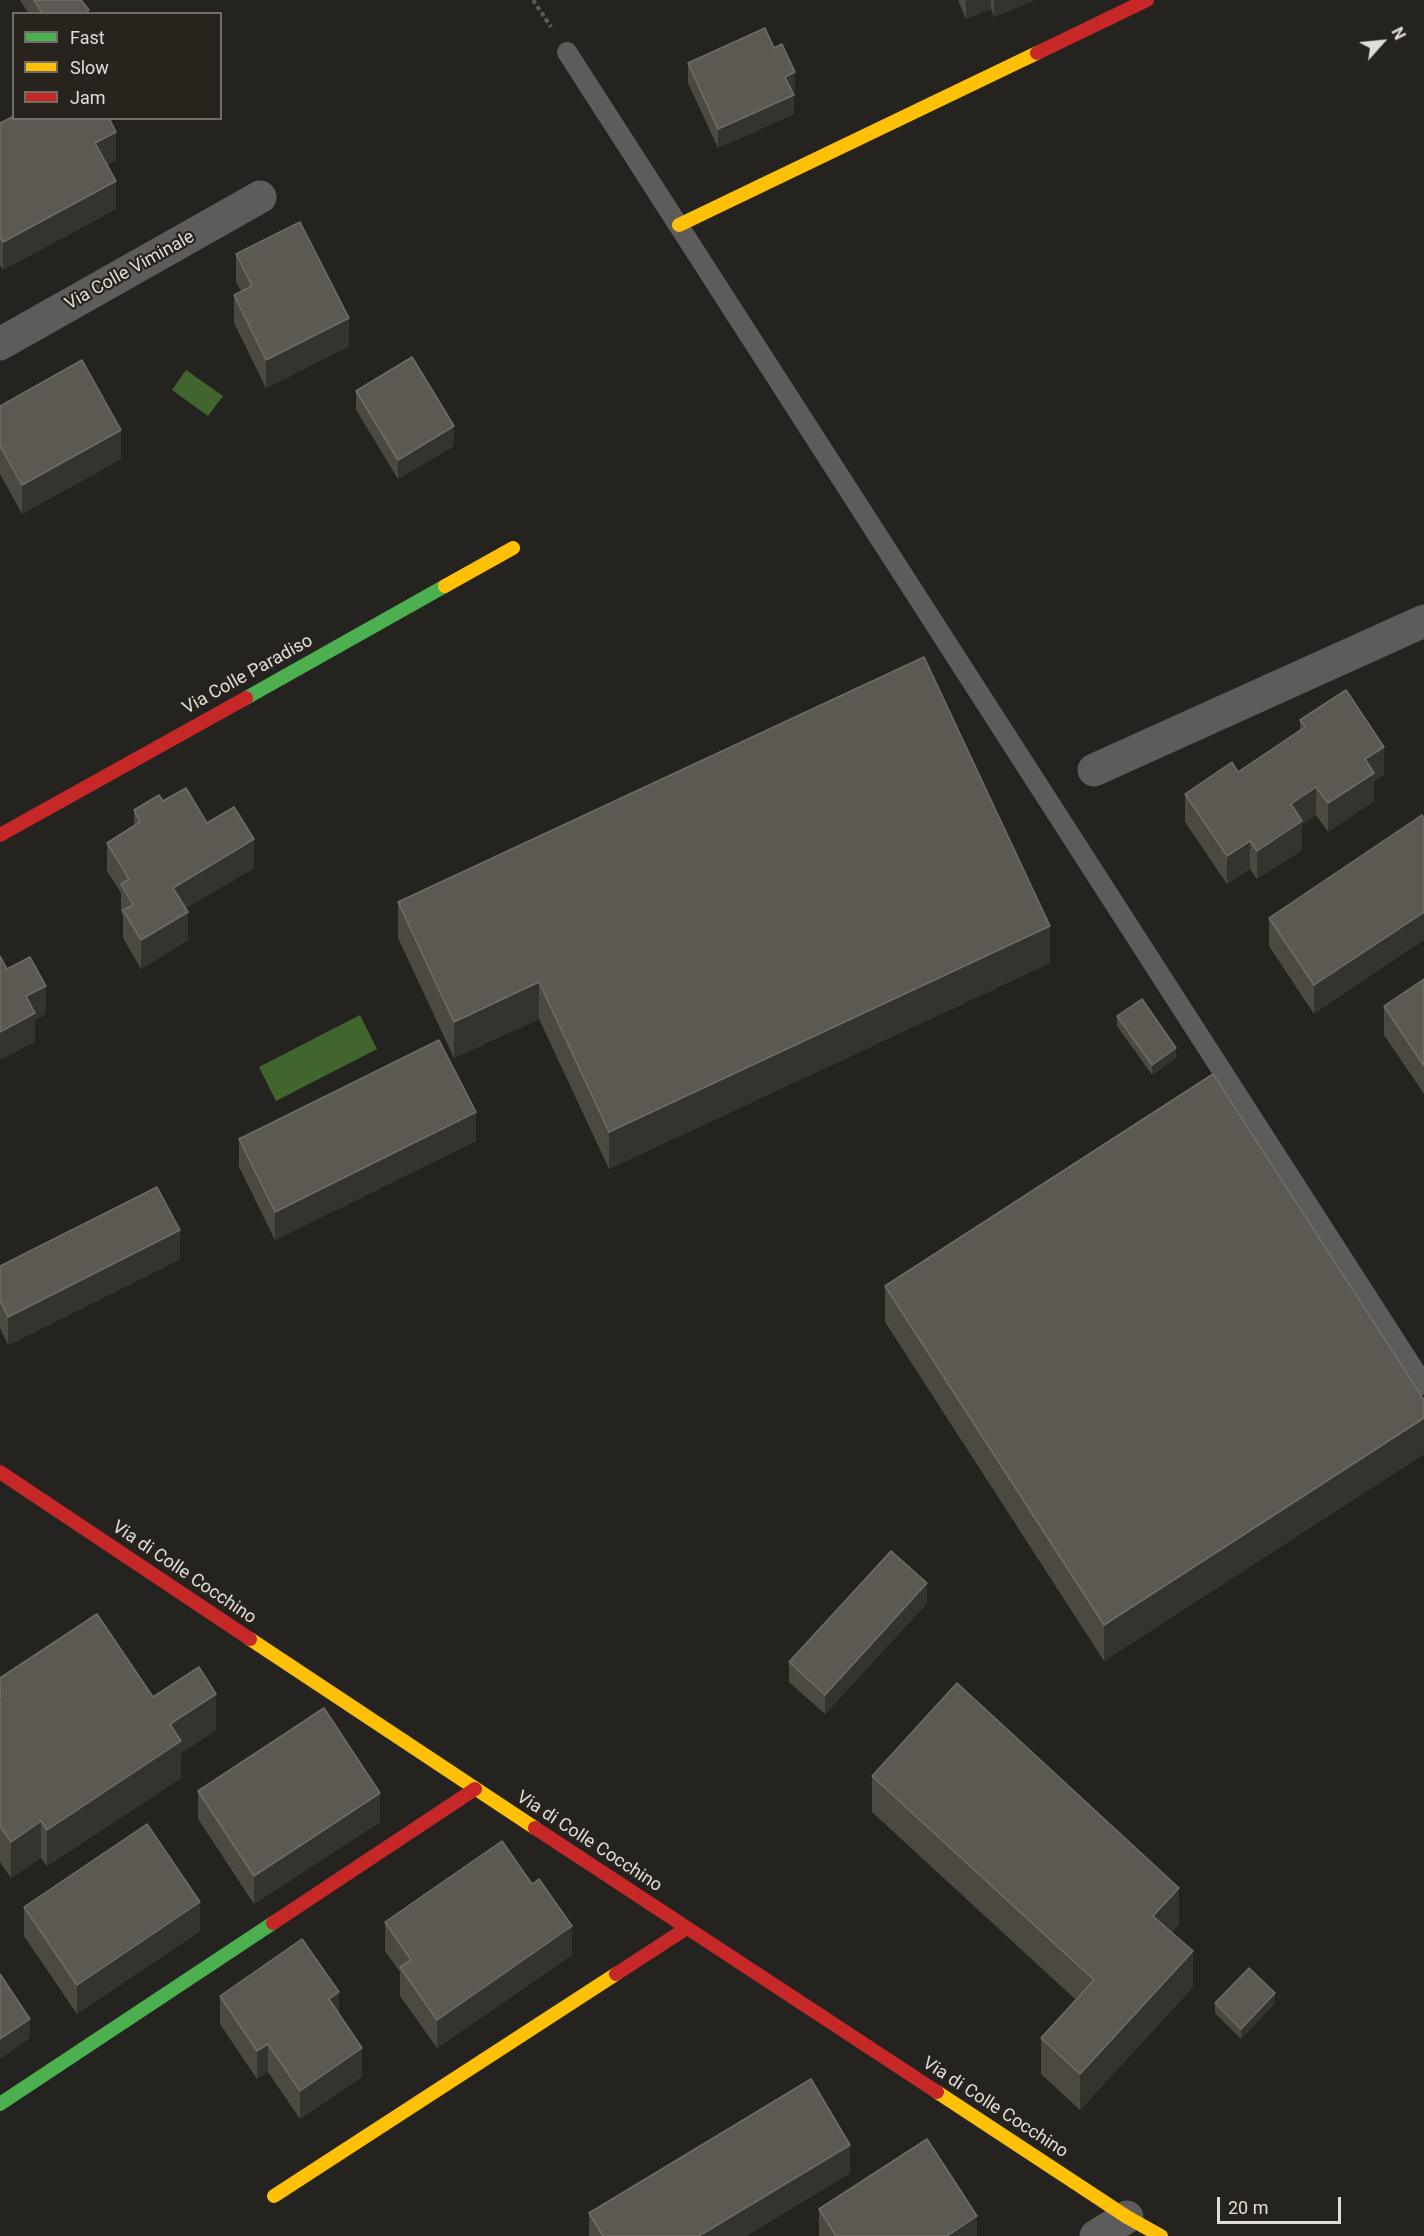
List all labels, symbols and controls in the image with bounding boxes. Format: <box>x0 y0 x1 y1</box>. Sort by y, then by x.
legend <box>12 12 222 120</box>
north arrow <box>1352 12 1412 72</box>
text: N <box>1387 24 1410 43</box>
text: Fast <box>70 27 105 48</box>
text: Slow <box>70 57 109 78</box>
text: Jam <box>70 87 106 108</box>
street label: Via Colle Viminale <box>62 227 198 315</box>
street label: Via Colle Paradiso <box>179 630 317 720</box>
street label: Via di Colle Cocchino <box>108 1517 260 1629</box>
street label: Via di Colle Cocchino <box>512 1787 666 1897</box>
street label: Via di Colle Cocchino <box>918 2053 1072 2163</box>
scale bar <box>1220 2185 1344 2223</box>
text: 20 m <box>1228 2197 1268 2218</box>

